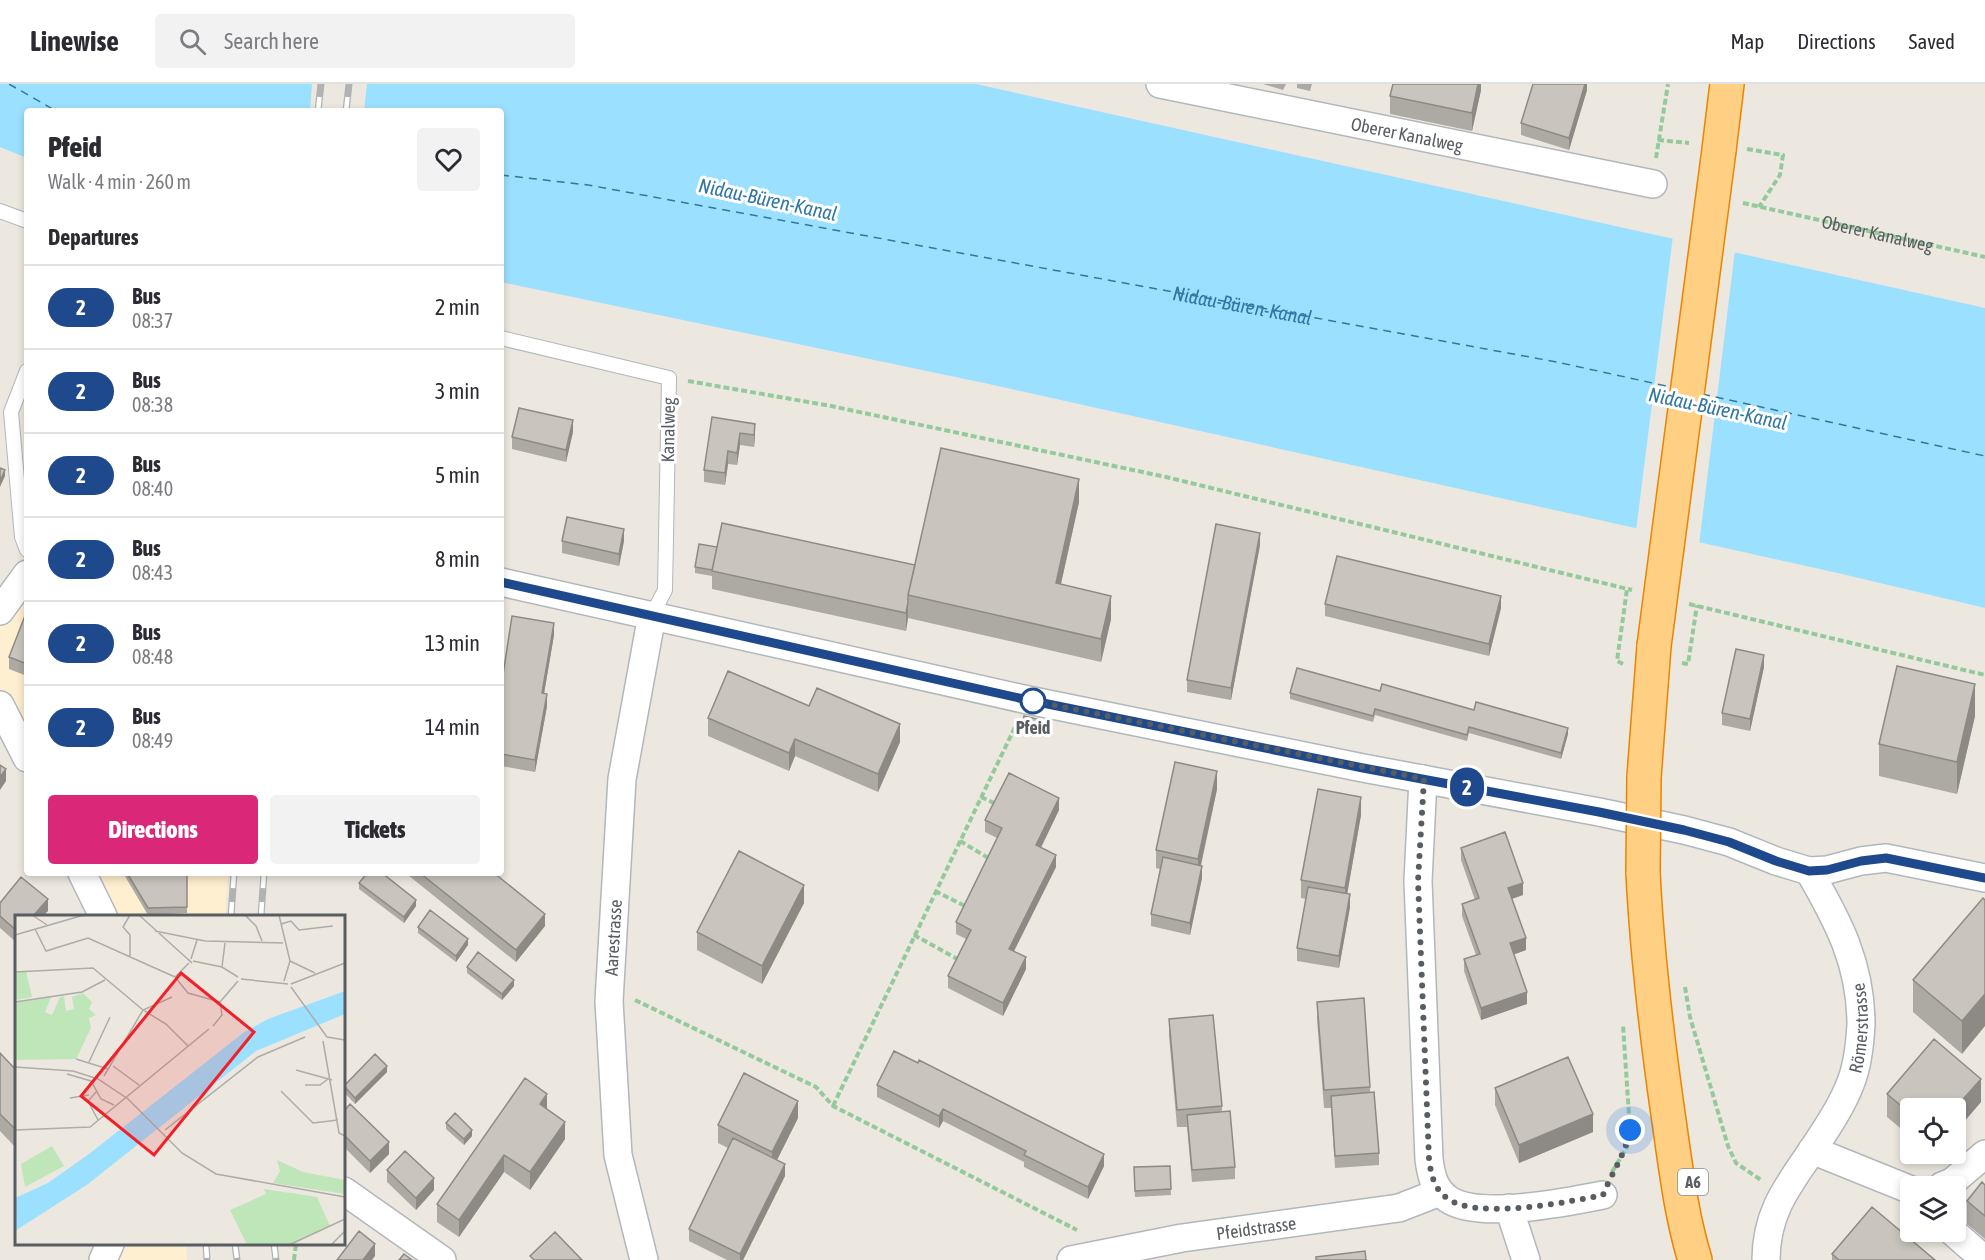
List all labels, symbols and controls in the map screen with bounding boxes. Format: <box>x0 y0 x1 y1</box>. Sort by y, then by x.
search box <box>155 14 575 68</box>
text: Linewise <box>30 25 119 57</box>
icon: search <box>176 25 209 58</box>
text: Search here <box>224 28 319 54</box>
text: Map <box>1730 29 1764 53</box>
text: Directions <box>1797 29 1876 53</box>
text: Saved <box>1909 29 1955 53</box>
street label: Oberer Kanalweg <box>1349 113 1465 156</box>
button: heart <box>417 128 480 191</box>
text: Pfeid <box>48 131 102 163</box>
text: Walk · 4 min · 260 m <box>48 170 191 193</box>
water label: Nidau-Büren-Kanal <box>697 173 839 225</box>
street label: Oberer Kanalweg <box>1820 210 1936 256</box>
text: Departures <box>48 224 138 250</box>
water label: Nidau-Büren-Kanal <box>1171 281 1314 329</box>
text: Bus <box>132 283 161 309</box>
text: 2 min <box>435 294 480 320</box>
text: 2 <box>76 295 86 319</box>
text: 08:37 <box>132 309 173 332</box>
text: Bus <box>132 367 161 393</box>
text: 3 min <box>435 378 480 404</box>
text: 2 <box>76 379 86 403</box>
water label: Nidau-Büren-Kanal <box>1647 382 1789 434</box>
text: 08:38 <box>132 393 173 416</box>
street label: Kanalweg <box>657 397 679 463</box>
text: Bus <box>132 451 161 477</box>
text: 5 min <box>435 462 480 488</box>
text: 2 <box>76 463 86 487</box>
text: 08:40 <box>132 477 173 500</box>
text: Bus <box>132 535 161 561</box>
text: 8 min <box>435 546 480 572</box>
text: 2 <box>76 547 86 571</box>
text: 08:43 <box>132 561 173 584</box>
text: Bus <box>132 619 161 645</box>
text: 13 min <box>425 630 480 656</box>
text: 2 <box>76 631 86 655</box>
text: 08:48 <box>132 645 173 668</box>
marker: Pfeid <box>1020 688 1046 714</box>
text: Bus <box>132 703 161 729</box>
text: 14 min <box>425 714 480 740</box>
text: 2 <box>76 715 86 739</box>
place label: Pfeid <box>1016 717 1050 738</box>
text: 08:49 <box>132 729 173 752</box>
line badge: 2 <box>1448 768 1486 806</box>
text: 2 <box>1462 775 1472 799</box>
button: Directions <box>48 795 258 864</box>
button: Tickets <box>270 795 480 864</box>
street label: Aarestrasse <box>600 899 625 976</box>
inset map <box>15 915 345 1245</box>
street label: Römerstrasse <box>1844 982 1872 1075</box>
map controls <box>1900 1098 1966 1242</box>
button: locate <box>1900 1098 1966 1164</box>
your location <box>1615 1115 1645 1145</box>
road number: A6 <box>1678 1169 1708 1195</box>
button: layers <box>1900 1176 1966 1242</box>
street label: Pfeidstrasse <box>1215 1212 1297 1244</box>

